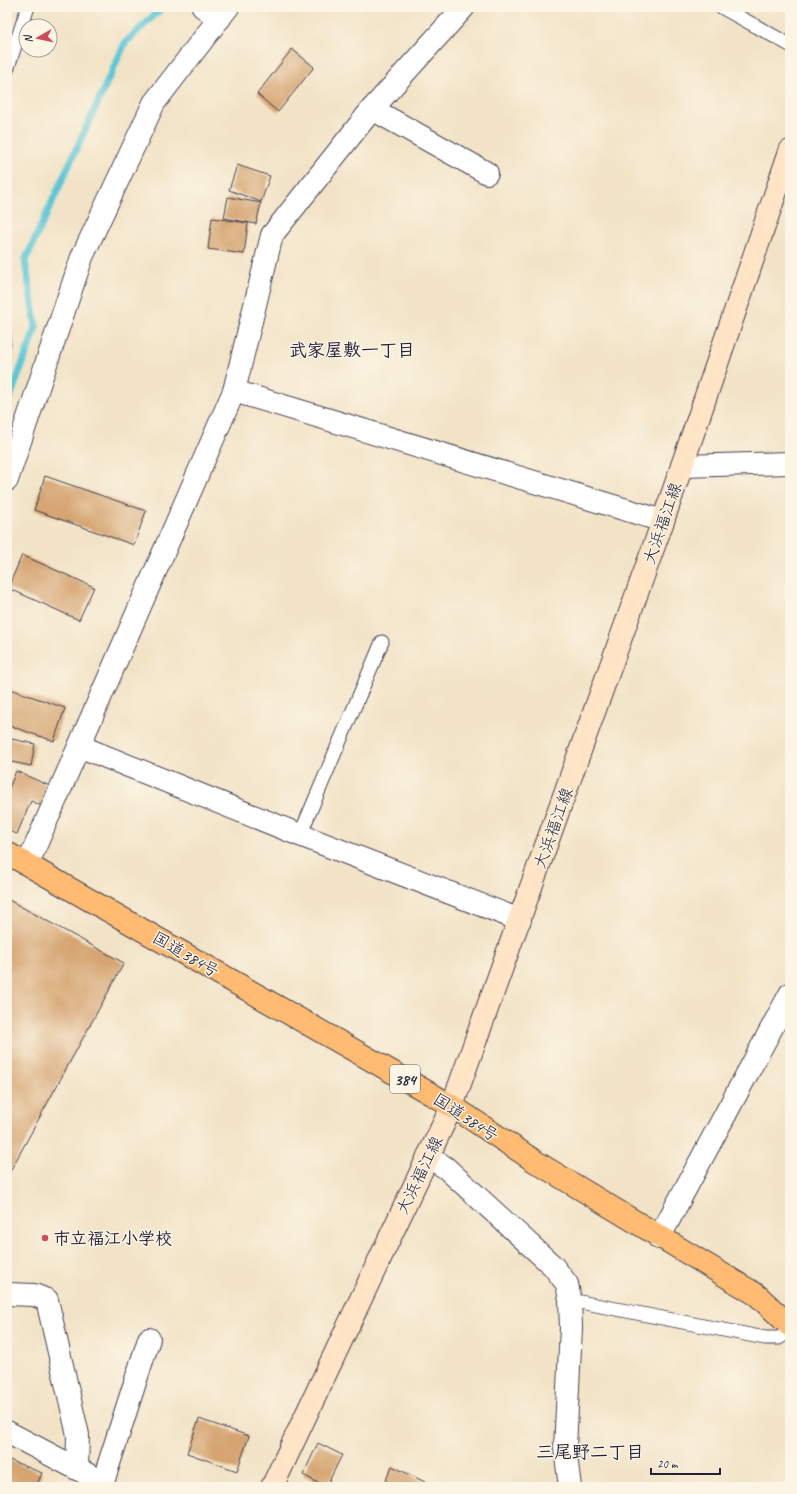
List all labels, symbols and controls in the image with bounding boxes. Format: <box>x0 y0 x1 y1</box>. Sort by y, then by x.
north arrow <box>18 18 58 58</box>
text: N <box>20 33 36 44</box>
district label: 武家屋敷一丁目 <box>289 339 415 361</box>
street label: 大浜福江線 <box>639 480 686 567</box>
street label: 大浜福江線 <box>529 785 578 872</box>
street label: 国道384号 <box>148 927 223 982</box>
road number: 384 <box>390 1065 420 1093</box>
street label: 国道384号 <box>429 1088 502 1146</box>
street label: 大浜福江線 <box>391 1132 448 1218</box>
place label: 市立福江小学校 <box>53 1228 172 1249</box>
marker: 市立福江小学校 <box>40 1233 50 1243</box>
district label: 三尾野二丁目 <box>536 1441 644 1463</box>
scale bar <box>651 1450 720 1476</box>
text: 20 m <box>657 1456 679 1472</box>

